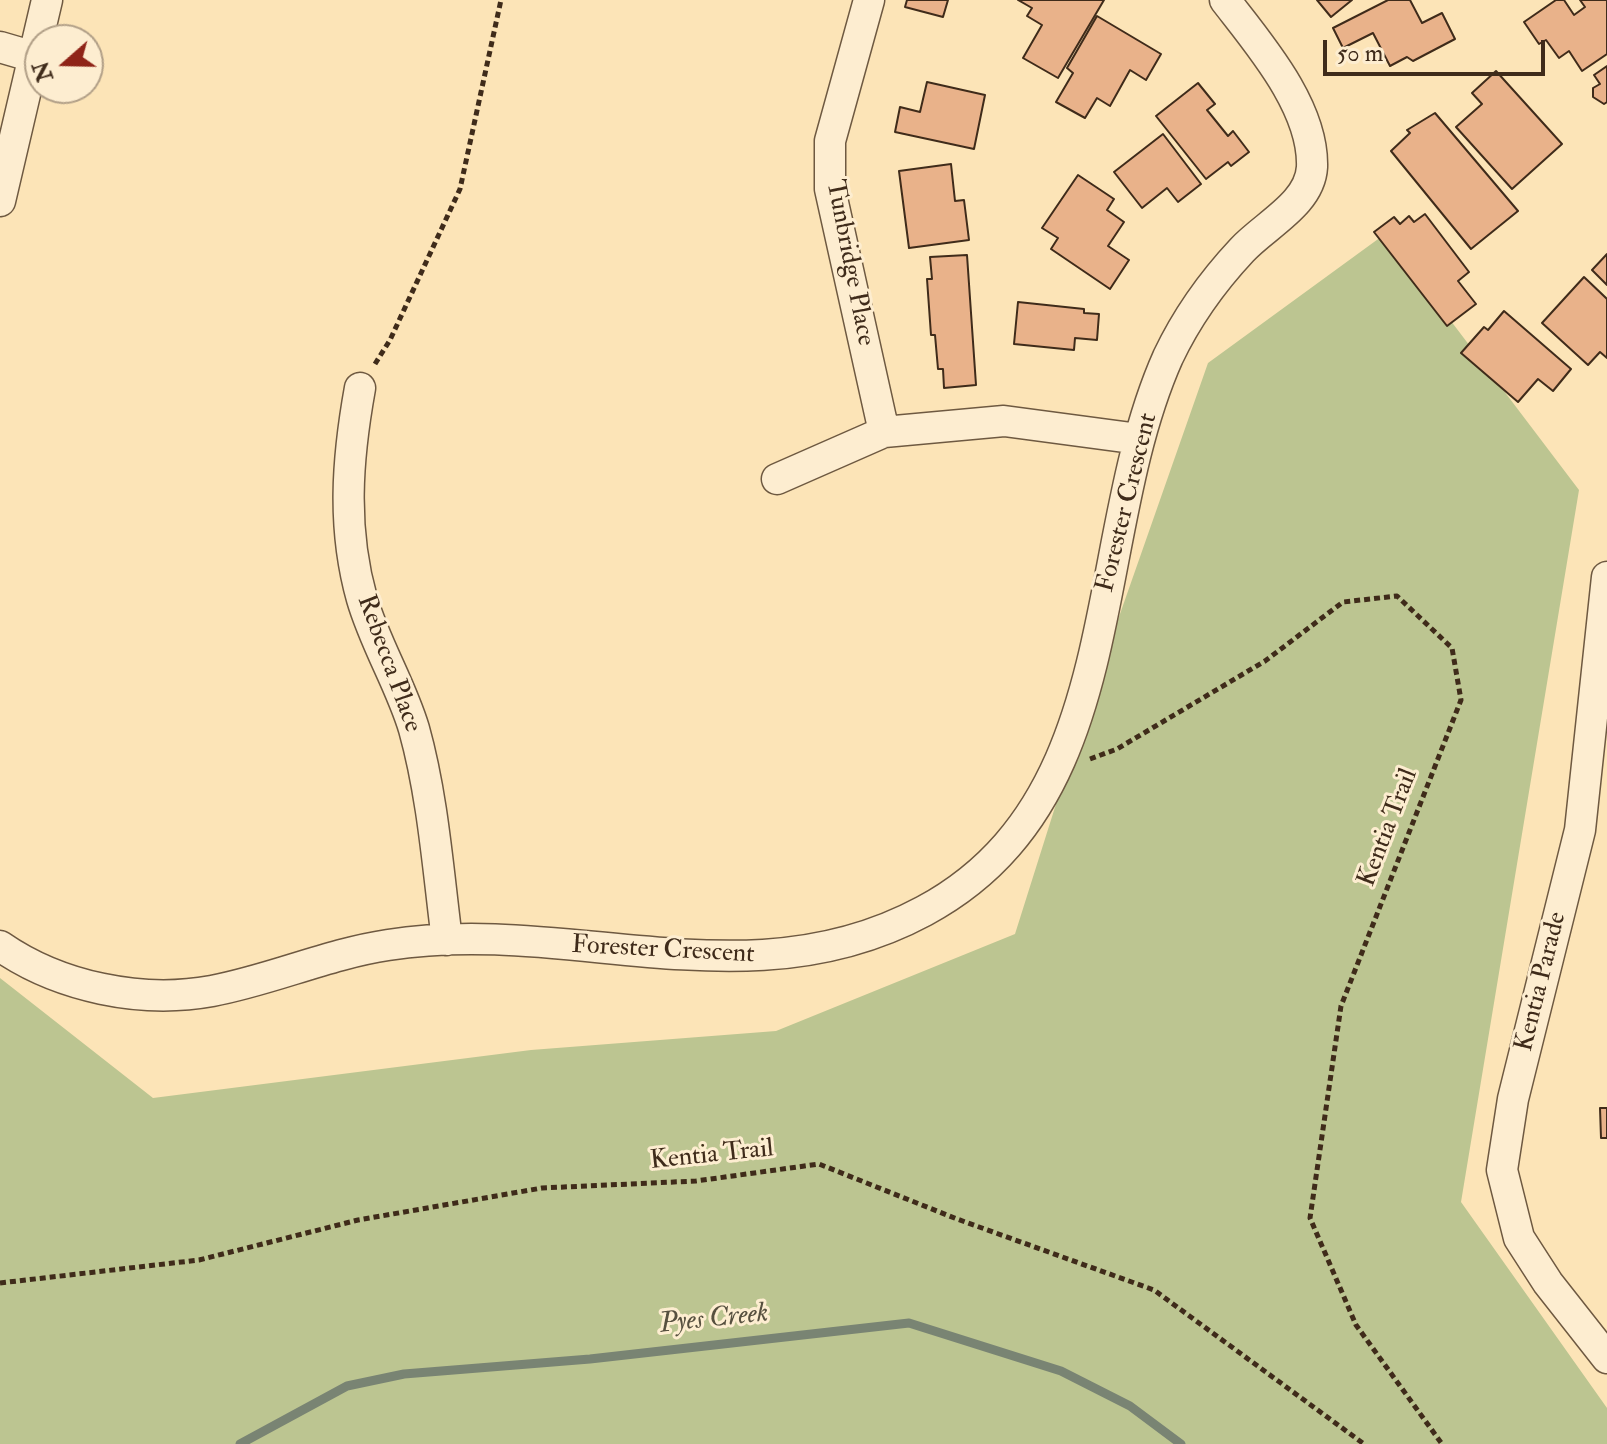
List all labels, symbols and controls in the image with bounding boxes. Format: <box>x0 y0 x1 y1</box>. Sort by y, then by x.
north arrow <box>24 24 104 104</box>
scale bar <box>1327 24 1549 74</box>
text: 50 m <box>1337 38 1383 69</box>
text: N <box>27 57 60 86</box>
street label: Tunbridge Place <box>818 177 880 349</box>
street label: Forester Crescent <box>1091 410 1165 596</box>
street label: Rebecca Place <box>349 591 427 737</box>
street label: Kentia Trail <box>1352 765 1426 891</box>
street label: Kentia Parade <box>1510 909 1574 1055</box>
street label: Forester Crescent <box>571 931 755 971</box>
street label: Kentia Trail <box>649 1134 775 1178</box>
water label: Pyes Creek <box>658 1298 770 1342</box>

